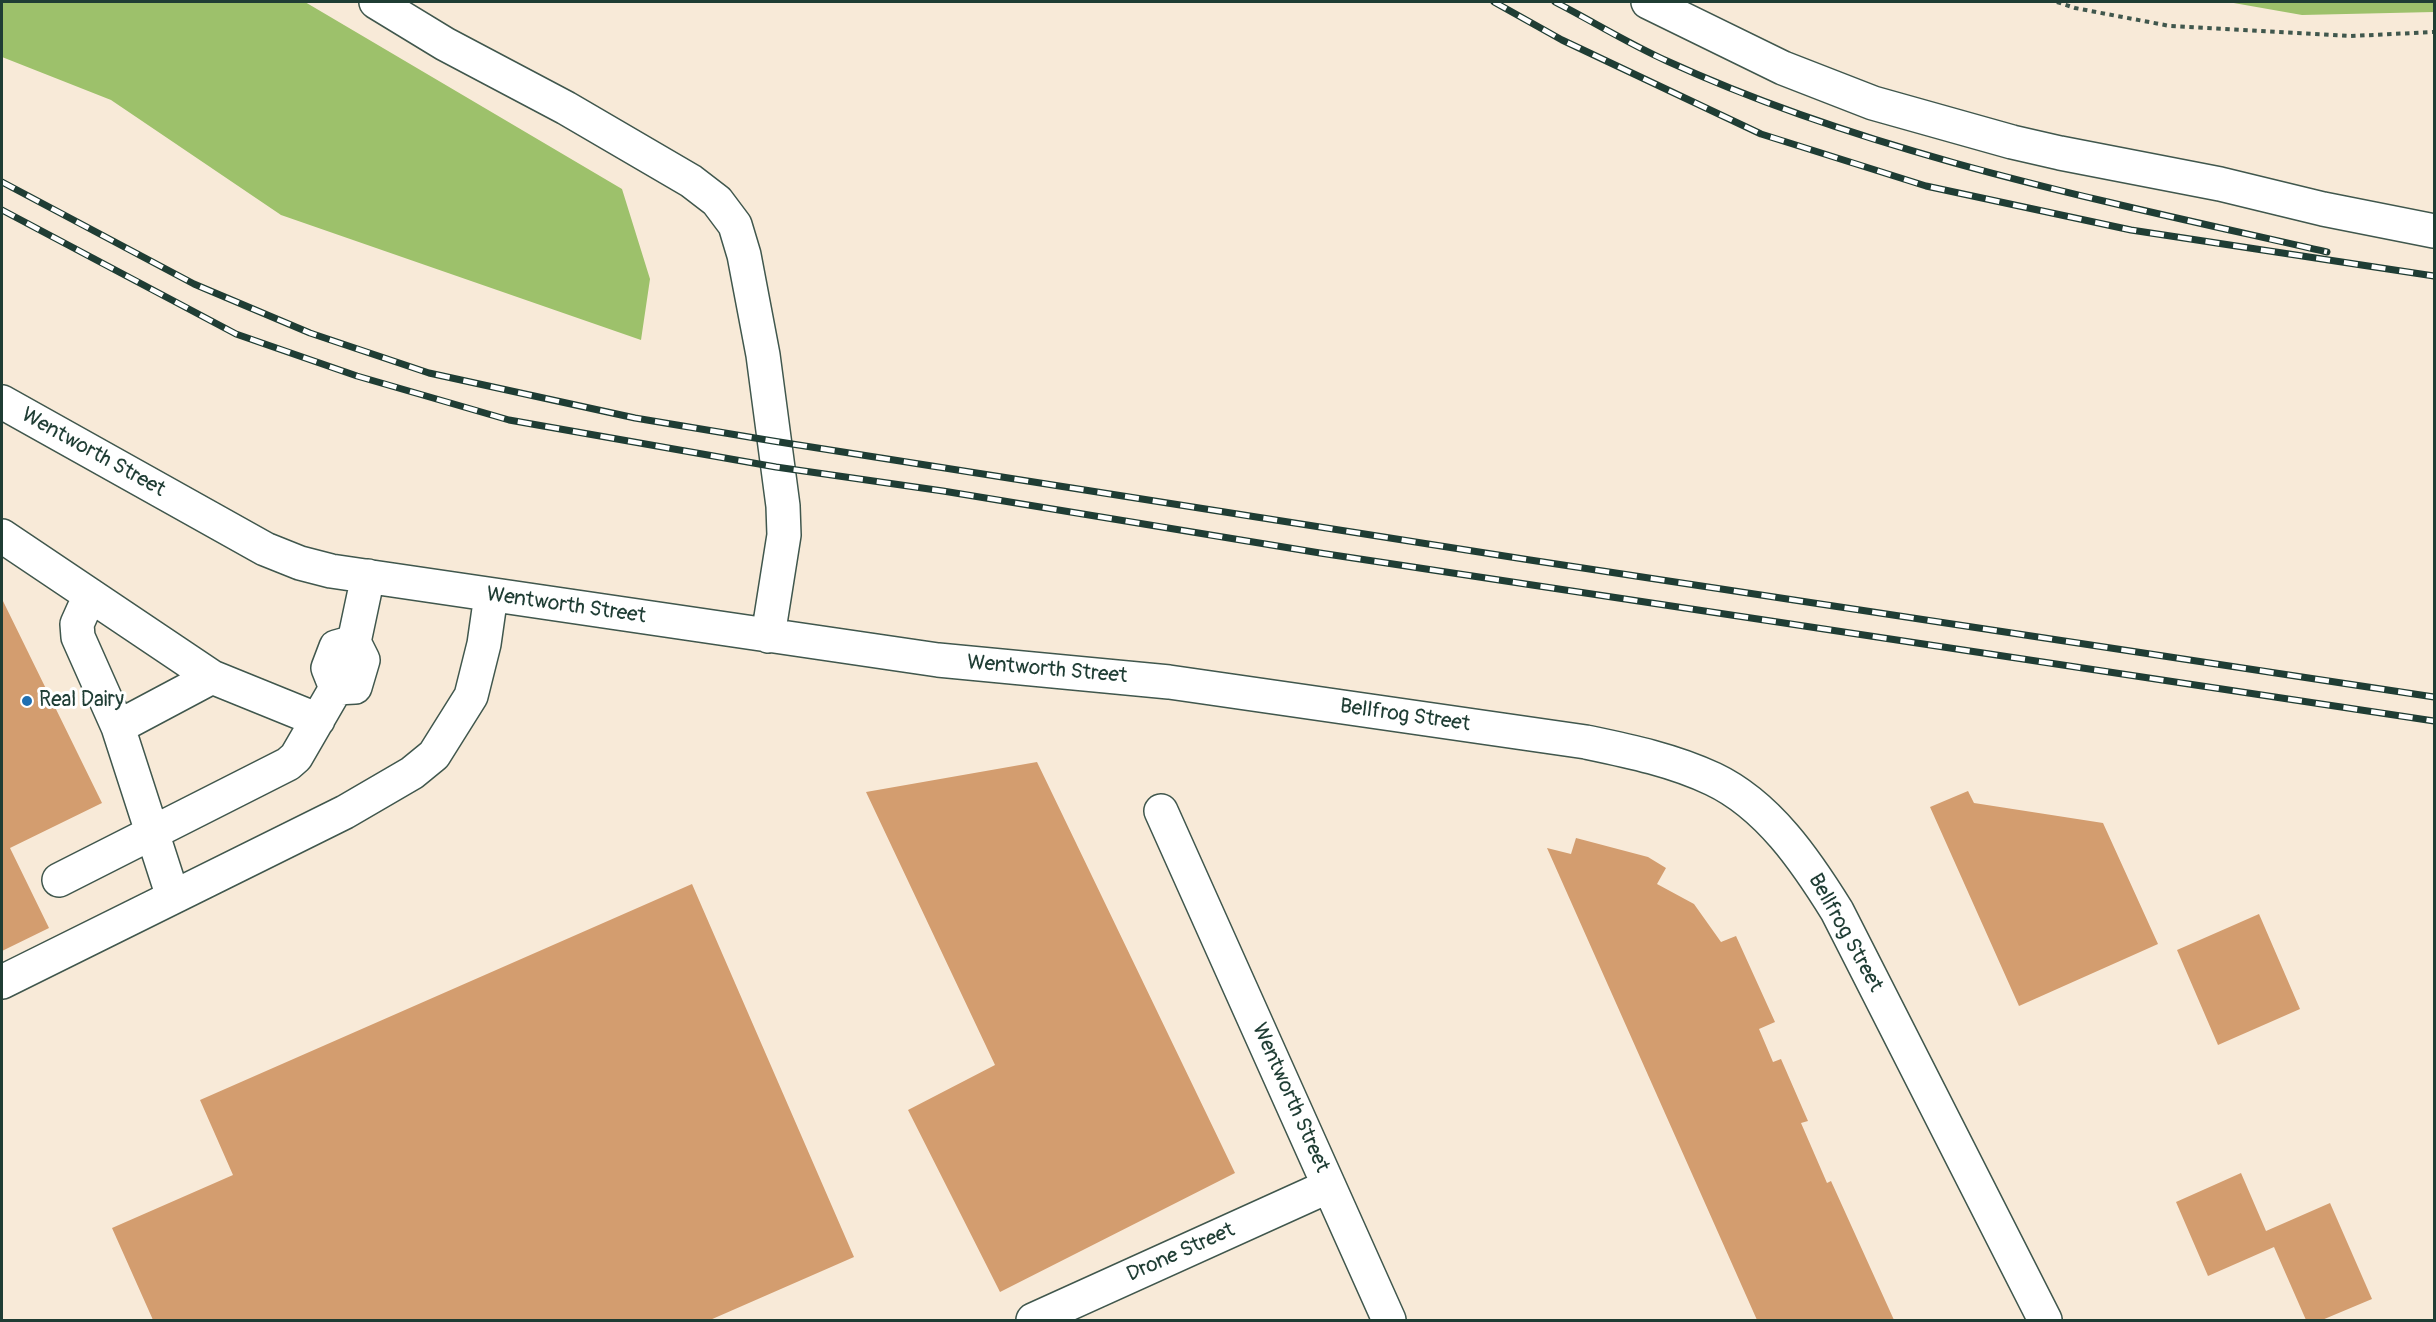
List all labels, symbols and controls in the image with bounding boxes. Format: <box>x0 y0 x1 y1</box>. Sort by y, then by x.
street label: Wentworth Street <box>17 403 169 503</box>
street label: Wentworth Street <box>485 582 647 630</box>
street label: Wentworth Street <box>966 650 1128 690</box>
place label: Real Dairy <box>39 688 124 714</box>
marker: Real Dairy <box>20 694 34 708</box>
street label: Bellfrog Street <box>1338 694 1472 738</box>
street label: Bellfrog Street <box>1802 870 1888 996</box>
street label: Wentworth Street <box>1246 1019 1334 1177</box>
street label: Drone Street <box>1123 1218 1239 1288</box>

